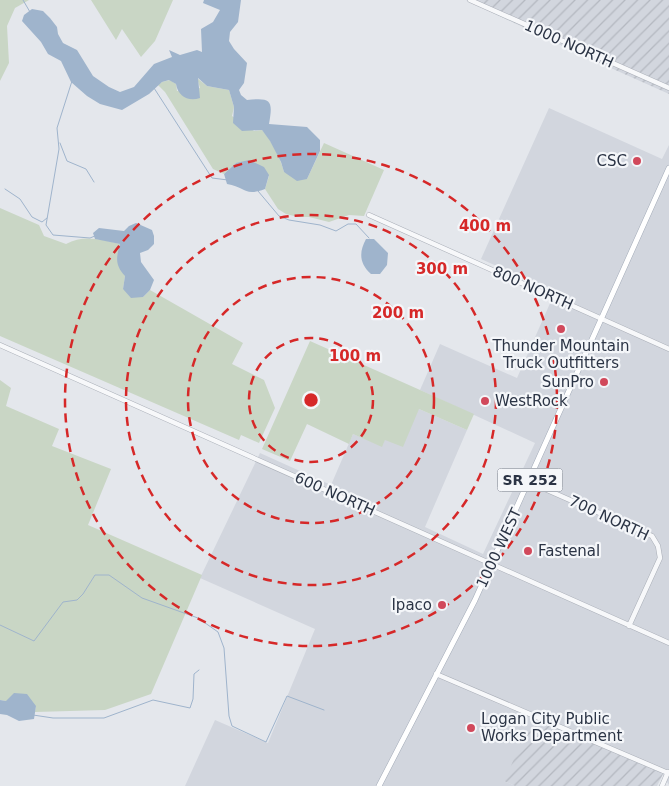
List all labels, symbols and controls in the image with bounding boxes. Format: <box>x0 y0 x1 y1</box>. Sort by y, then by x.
street label: 1000 NORTH <box>522 16 616 72</box>
place label: CSC <box>597 152 627 170</box>
marker: CSC <box>631 155 643 167</box>
text: 400 m <box>459 217 511 235</box>
text: 300 m <box>416 260 468 278</box>
street label: 800 NORTH <box>490 262 576 314</box>
text: 200 m <box>372 304 424 322</box>
marker: Thunder Mountain Truck Outfitters <box>555 323 567 335</box>
place label: Thunder Mountain Truck Outfitters <box>491 337 630 372</box>
text: 100 m <box>329 347 381 365</box>
place label: SunPro <box>542 373 594 391</box>
marker: SunPro <box>598 376 610 388</box>
centre of rings <box>302 391 320 409</box>
place label: WestRock <box>495 392 568 410</box>
marker: WestRock <box>479 395 491 407</box>
street label: 600 NORTH <box>292 468 378 520</box>
road number: SR 252 <box>498 468 562 492</box>
street label: 700 NORTH <box>566 492 652 544</box>
street label: 1000 WEST <box>473 504 526 591</box>
place label: Fastenal <box>538 542 600 560</box>
marker: Fastenal <box>522 545 534 557</box>
place label: Ipaco <box>391 596 432 614</box>
marker: Ipaco <box>436 599 448 611</box>
place label: Logan City Public Works Department <box>481 710 622 745</box>
marker: Logan City Public Works Department <box>465 722 477 734</box>

